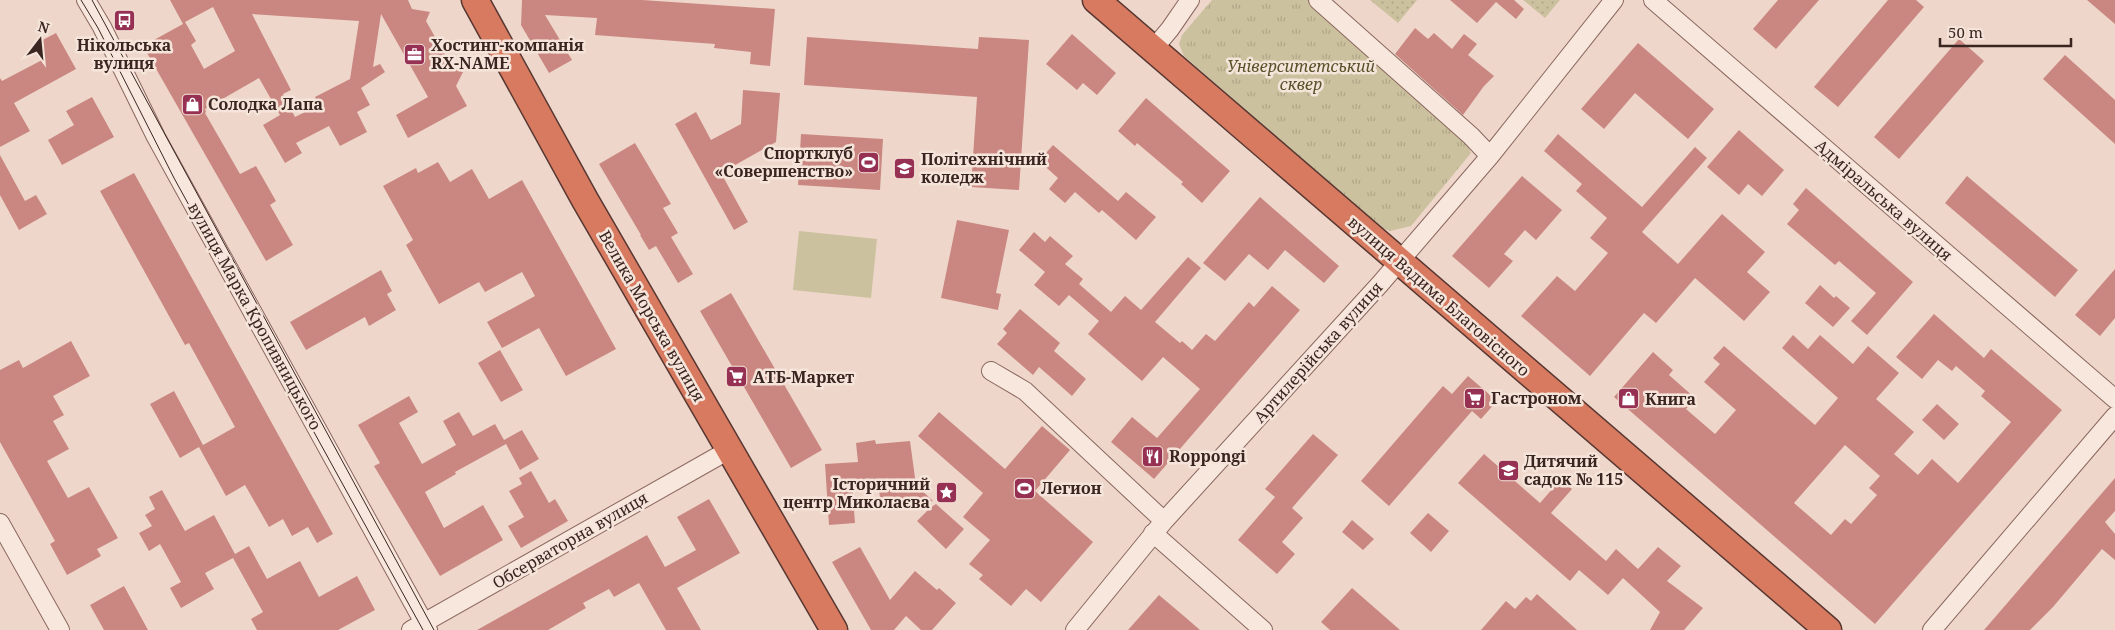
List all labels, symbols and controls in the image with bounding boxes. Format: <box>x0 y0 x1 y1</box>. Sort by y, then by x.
bus stop icon: Нікольська вулиця <box>112 9 136 33</box>
north arrow <box>15 15 65 65</box>
scale bar <box>1940 15 2071 47</box>
text: N <box>36 16 52 38</box>
text: 50 m <box>1948 22 1983 42</box>
place label: Нікольська вулиця <box>77 34 171 74</box>
place label: Хостинг-компанія RX-NAME <box>431 34 584 74</box>
office icon: Хостинг-компанія RX-NAME <box>403 42 427 66</box>
park label: Університетський сквер <box>1227 55 1376 95</box>
shop icon: Солодка Лапа <box>180 92 204 116</box>
place label: Солодка Лапа <box>208 93 323 115</box>
street label: Адміральська вулиця <box>1811 134 1957 266</box>
place label: Спортклуб «Совершенство» <box>714 142 853 182</box>
place label: Політехнічний коледж <box>921 148 1047 188</box>
sports icon: Спортклуб «Совершенство» <box>857 150 881 174</box>
school or university icon: Політехнічний коледж <box>893 156 917 180</box>
street label: вулиця Марка Кропивницького <box>183 198 327 434</box>
street label: вулиця Вадима Благовісного <box>1343 211 1535 381</box>
street label: Велика Морська вулиця <box>594 226 710 406</box>
street label: Артилерійська вулиця <box>1249 277 1387 427</box>
supermarket icon: АТБ-Маркет <box>725 365 749 389</box>
place label: АТБ-Маркет <box>753 366 854 388</box>
supermarket icon: Гастроном <box>1463 386 1487 410</box>
place label: Гастроном <box>1491 387 1582 409</box>
shop icon: Книга <box>1617 387 1641 411</box>
place label: Книга <box>1645 388 1696 410</box>
restaurant icon: Roppongi <box>1141 444 1165 468</box>
place label: Roppongi <box>1169 445 1246 467</box>
place label: Дитячий садок № 115 <box>1524 450 1623 490</box>
school or university icon: Дитячий садок № 115 <box>1496 458 1520 482</box>
place label: Історичний центр Миколаєва <box>783 473 930 513</box>
sports icon: Легион <box>1013 476 1037 500</box>
place label: Легион <box>1041 477 1102 499</box>
place icon: Історичний центр Миколаєва <box>934 481 958 505</box>
street label: Обсерваторна вулиця <box>488 486 652 594</box>

